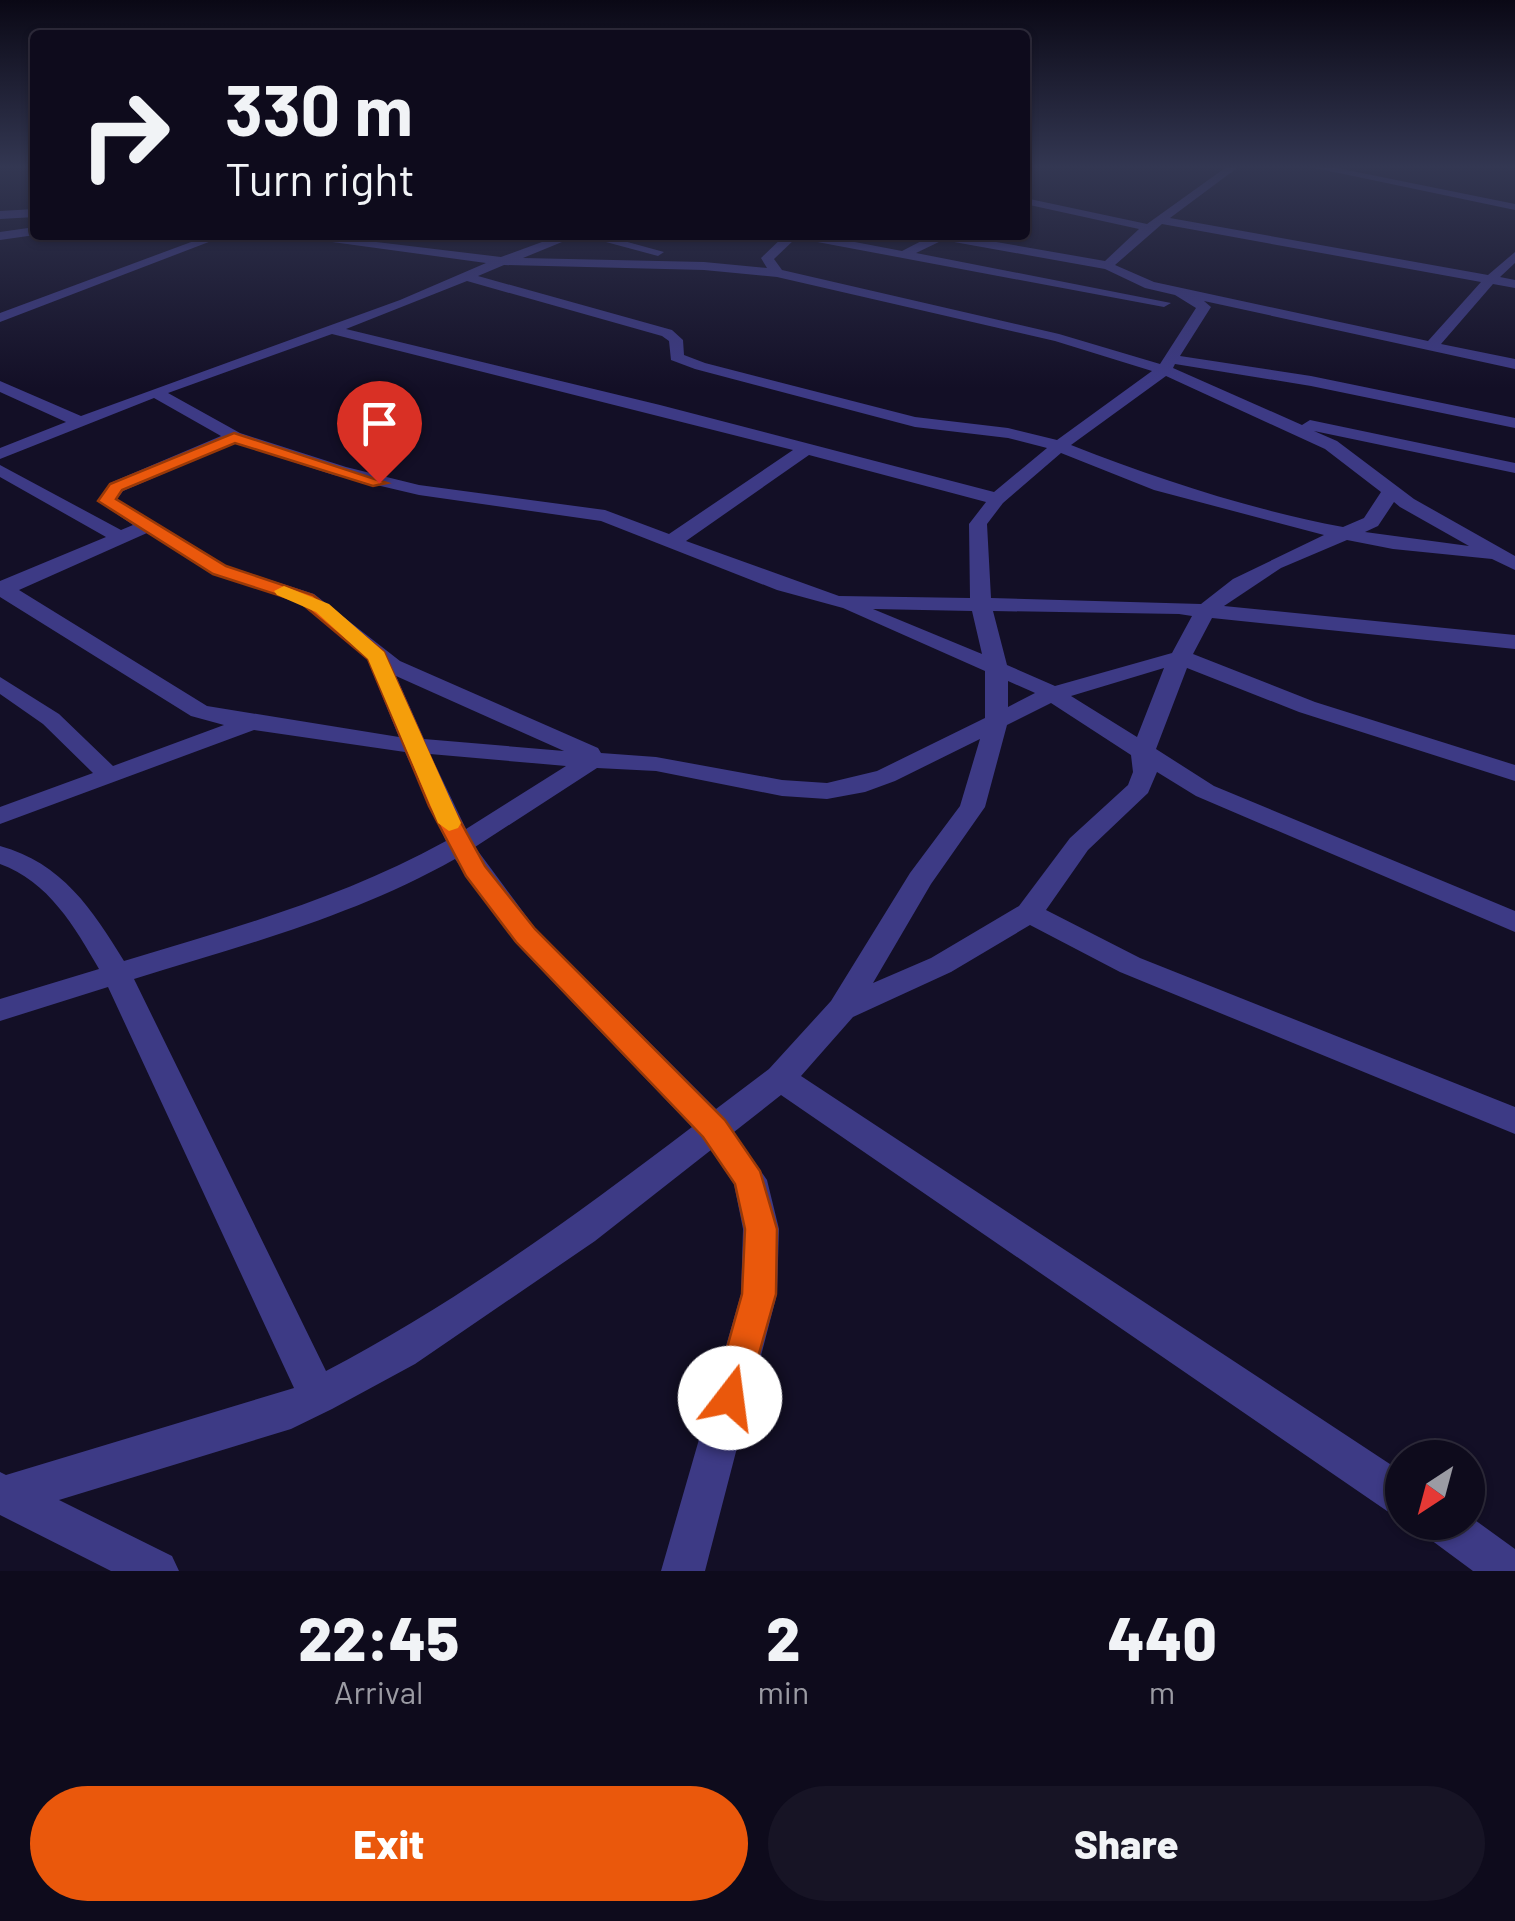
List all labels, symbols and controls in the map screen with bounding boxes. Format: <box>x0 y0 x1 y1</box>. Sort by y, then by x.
text: 330 m <box>225 66 413 150</box>
icon: right <box>60 70 190 200</box>
text: Turn right <box>225 151 415 205</box>
pin <box>337 381 422 484</box>
icon: arrive <box>352 396 407 451</box>
position arrow <box>678 1346 782 1450</box>
north arrow <box>1385 1440 1485 1540</box>
map controls <box>1385 1440 1485 1540</box>
text: 22:45 <box>298 1601 459 1673</box>
text: 2 <box>766 1601 800 1673</box>
text: 440 <box>1108 1601 1217 1673</box>
text: Arrival <box>334 1672 423 1710</box>
text: min <box>757 1672 809 1710</box>
text: m <box>1149 1672 1175 1710</box>
button: Exit <box>30 1786 748 1901</box>
button: Share <box>768 1786 1485 1901</box>

